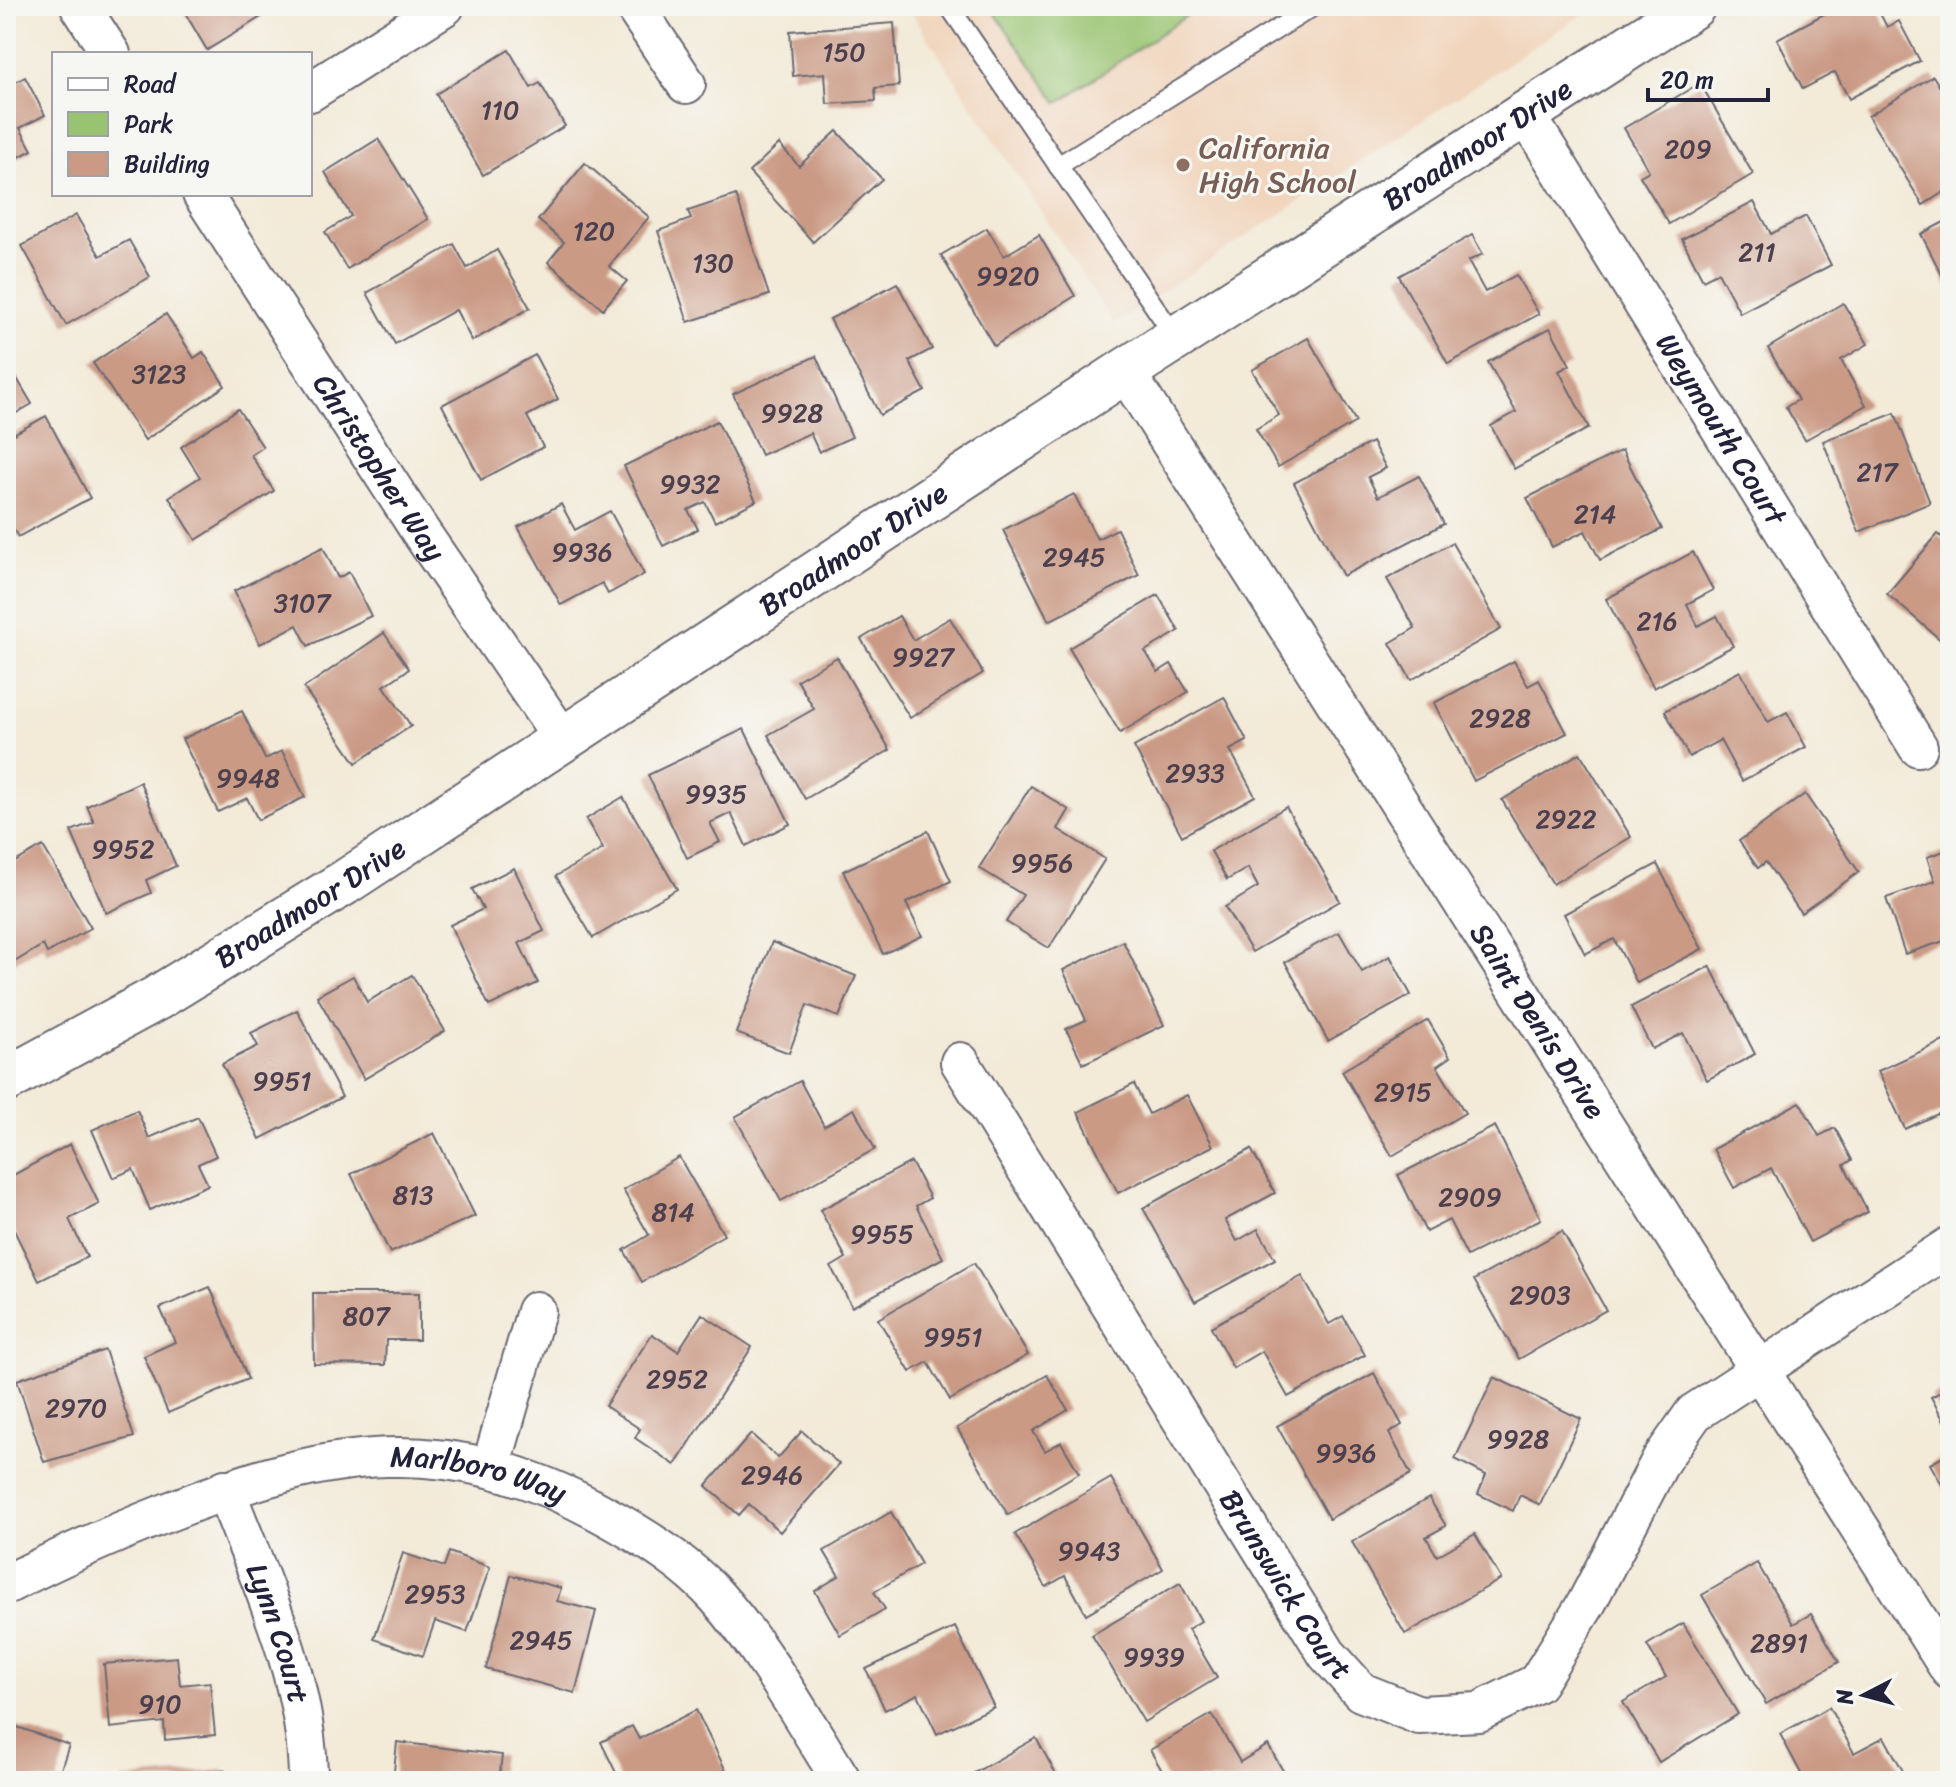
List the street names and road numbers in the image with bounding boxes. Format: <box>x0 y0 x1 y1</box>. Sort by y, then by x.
street label: Broadmoor Drive <box>1371 63 1583 226</box>
street label: Weymouth Court <box>1640 322 1803 538</box>
street label: Christopher Way <box>298 363 461 573</box>
street label: Broadmoor Drive <box>747 467 959 632</box>
street label: Broadmoor Drive <box>204 822 417 984</box>
street label: Saint Denis Drive <box>1455 912 1621 1130</box>
street label: Marlboro Way <box>390 1430 576 1520</box>
street label: Brunswick Court <box>1204 1478 1366 1693</box>
street label: Lynn Court <box>230 1555 326 1709</box>

